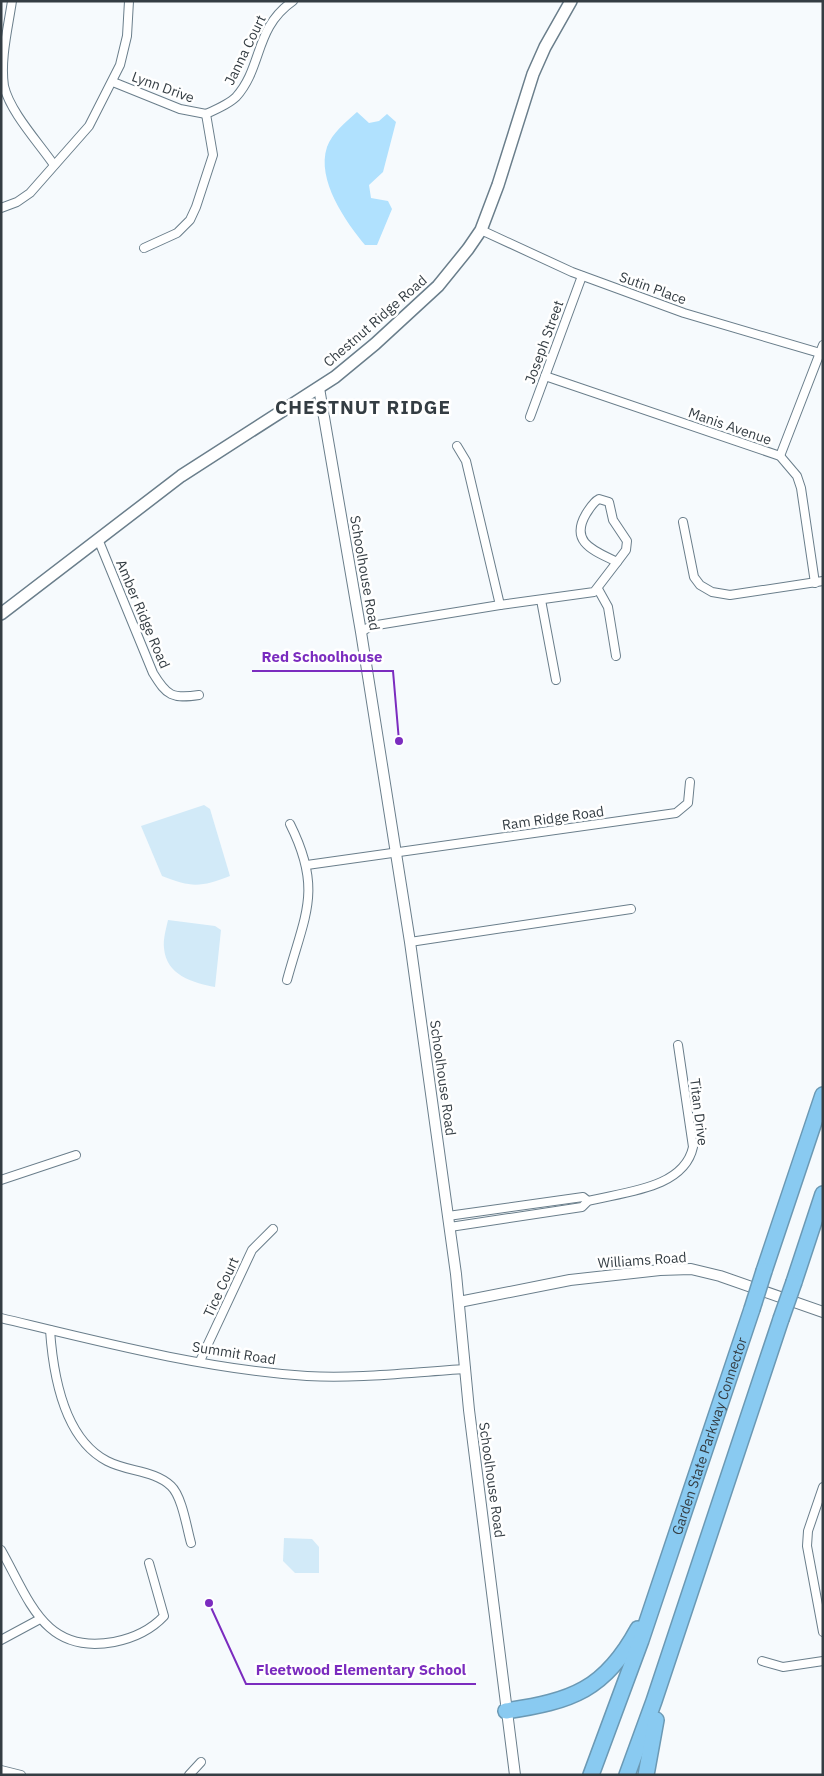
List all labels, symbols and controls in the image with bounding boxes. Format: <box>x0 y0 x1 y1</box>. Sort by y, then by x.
street label: Janna Court <box>220 12 270 88</box>
street label: Lynn Drive <box>129 67 197 107</box>
street label: Sutin Place <box>617 268 689 309</box>
street label: Chestnut Ridge Road <box>320 271 430 371</box>
street label: Joseph Street <box>521 298 567 386</box>
district label: CHESTNUT RIDGE <box>275 395 451 419</box>
street label: Manis Avenue <box>686 403 774 449</box>
street label: Schoolhouse Road <box>346 514 384 632</box>
street label: Amber Ridge Road <box>112 557 174 671</box>
callout: Red Schoolhouse <box>252 641 393 671</box>
text: Red Schoolhouse <box>262 647 382 666</box>
street label: Ram Ridge Road <box>501 802 605 834</box>
street label: Schoolhouse Road <box>426 1019 460 1137</box>
street label: Titan Drive <box>686 1077 712 1147</box>
street label: Williams Road <box>597 1248 687 1272</box>
street label: Tice Court <box>199 1254 243 1320</box>
street label: Garden State Parkway Connector <box>668 1335 751 1537</box>
street label: Summit Road <box>191 1338 277 1368</box>
street label: Schoolhouse Road <box>475 1421 509 1539</box>
callout: Fleetwood Elementary School <box>246 1654 476 1684</box>
text: Fleetwood Elementary School <box>256 1660 467 1679</box>

